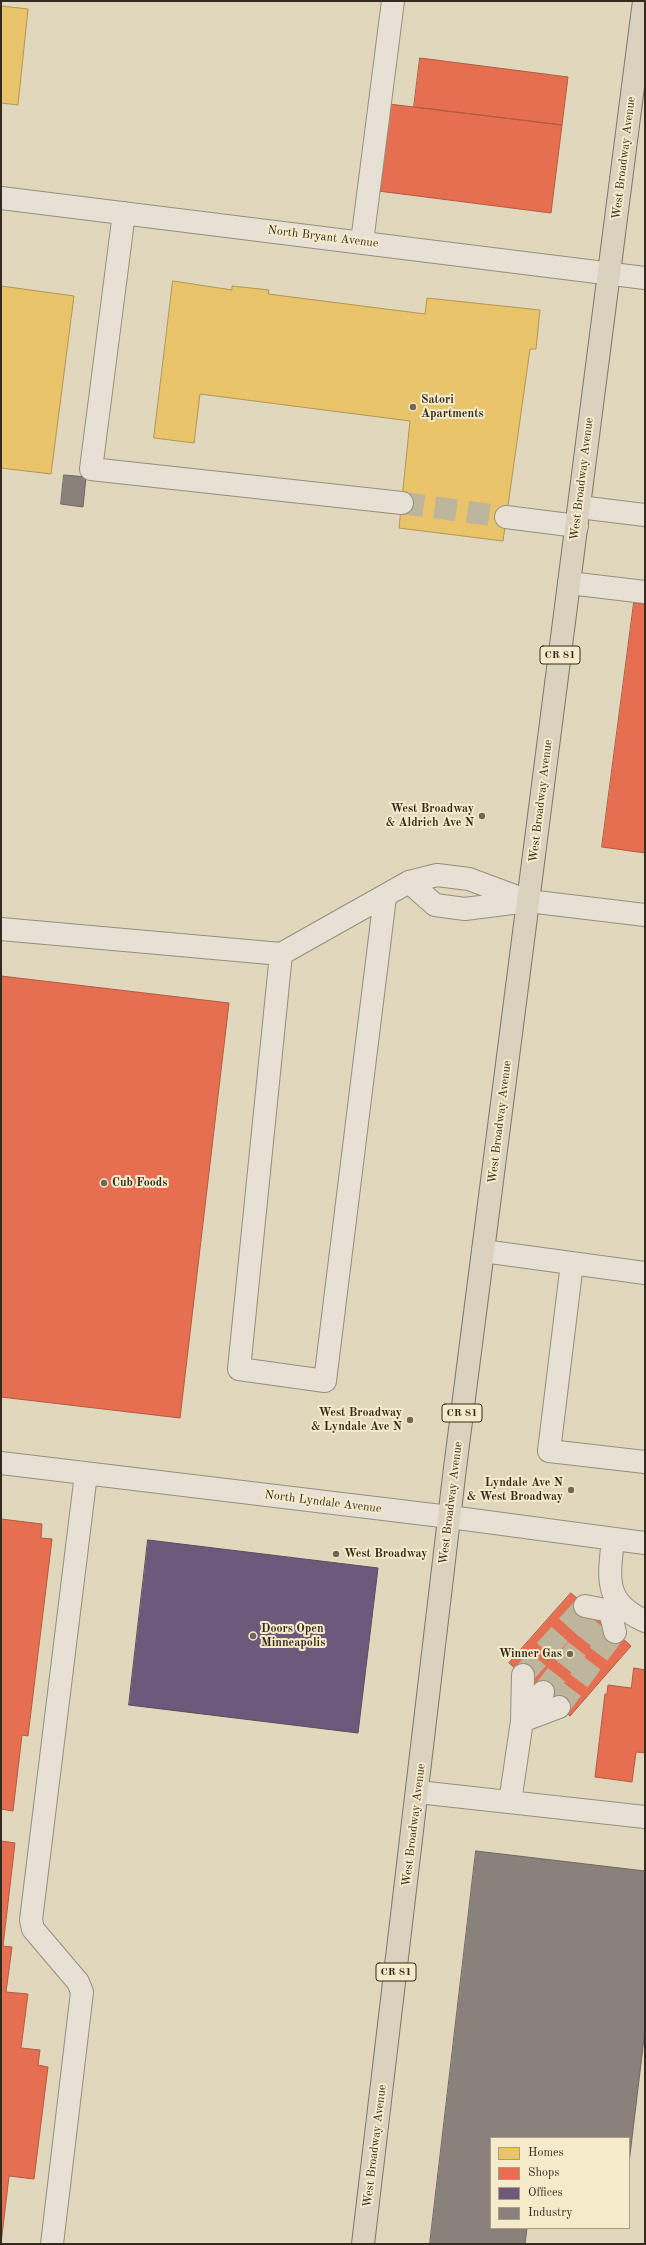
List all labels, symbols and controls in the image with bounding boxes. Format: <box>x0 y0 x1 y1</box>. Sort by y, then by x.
street label: West Broadway Avenue <box>609 96 639 220</box>
street label: North Bryant Avenue <box>267 223 379 251</box>
place label: Satori Apartments <box>421 393 484 421</box>
marker: Satori Apartments <box>408 402 418 412</box>
street label: West Broadway Avenue <box>567 417 597 541</box>
road number: CR 81 <box>540 646 580 664</box>
street label: West Broadway Avenue <box>526 739 556 863</box>
place label: West Broadway & Aldrich Ave N <box>386 802 474 830</box>
marker: West Broadway & Aldrich Ave N <box>477 811 487 821</box>
street label: West Broadway Avenue <box>485 1060 515 1184</box>
place label: Cub Foods <box>112 1176 167 1190</box>
marker: Cub Foods <box>99 1178 109 1188</box>
road number: CR 81 <box>442 1404 482 1422</box>
place label: West Broadway & Lyndale Ave N <box>311 1406 402 1434</box>
marker: West Broadway & Lyndale Ave N <box>405 1415 415 1425</box>
street label: West Broadway Avenue <box>436 1441 466 1565</box>
place label: Lyndale Ave N & West Broadway <box>467 1476 563 1504</box>
marker: Lyndale Ave N & West Broadway <box>566 1485 576 1495</box>
street label: North Lyndale Avenue <box>264 1488 382 1516</box>
place label: West Broadway <box>344 1547 427 1561</box>
marker: West Broadway <box>331 1549 341 1559</box>
place label: Doors Open Minneapolis <box>261 1622 325 1650</box>
marker: Doors Open Minneapolis <box>248 1631 258 1641</box>
place label: Winner Gas <box>499 1647 562 1661</box>
marker: Winner Gas <box>565 1649 575 1659</box>
street label: West Broadway Avenue <box>399 1763 429 1887</box>
road number: CR 81 <box>376 1963 416 1981</box>
street label: West Broadway Avenue <box>360 2084 390 2208</box>
legend <box>490 2137 630 2229</box>
text: Homes <box>528 2147 564 2159</box>
text: Shops <box>528 2167 559 2179</box>
text: Offices <box>528 2187 563 2199</box>
text: Industry <box>528 2207 573 2219</box>

